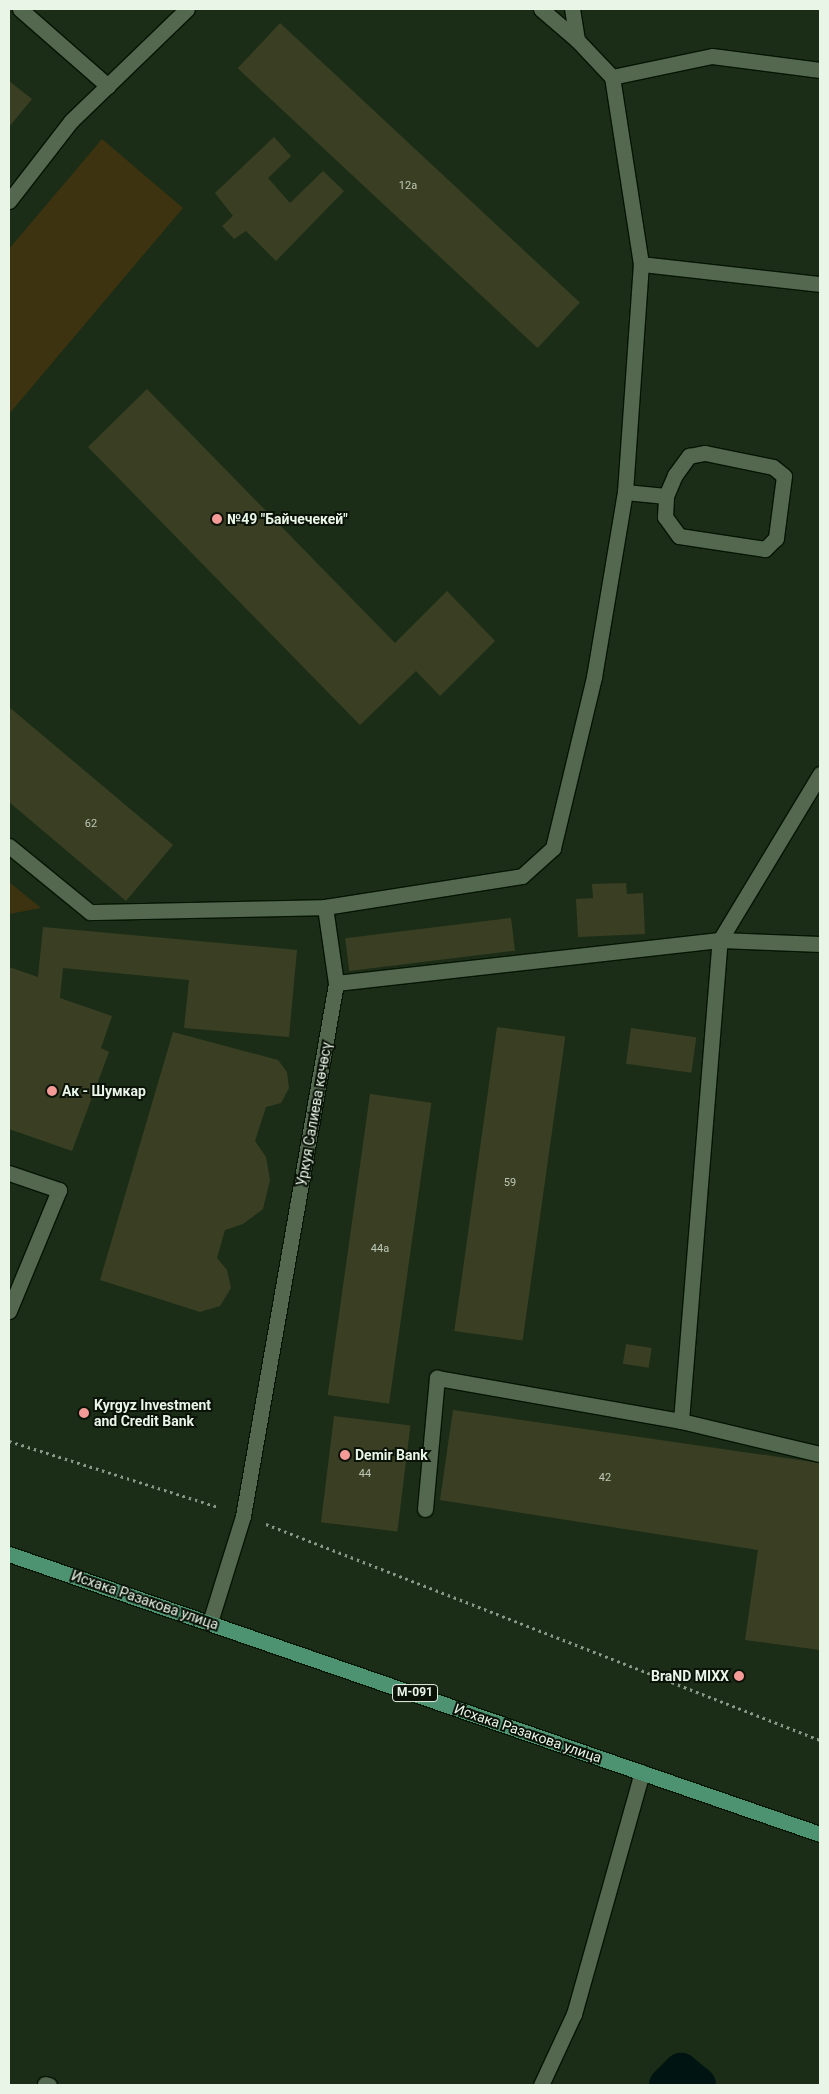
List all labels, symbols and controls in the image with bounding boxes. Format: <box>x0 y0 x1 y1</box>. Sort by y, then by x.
house number: 12a <box>399 179 417 193</box>
place label: №49 "Байчечекей" <box>227 511 348 527</box>
marker: №49 "Байчечекей" <box>211 513 223 525</box>
house number: 62 <box>85 817 97 831</box>
street label: Уркуя Салиева көчөсү <box>293 1041 335 1187</box>
place label: Ак - Шумкар <box>62 1083 146 1099</box>
marker: Ак - Шумкар <box>46 1085 58 1097</box>
house number: 59 <box>504 1176 516 1190</box>
house number: 44a <box>371 1242 389 1256</box>
place label: Kyrgyz Investment and Credit Bank <box>94 1397 211 1430</box>
marker: Kyrgyz Investment and Credit Bank <box>78 1407 90 1419</box>
place label: Demir Bank <box>355 1447 428 1463</box>
marker: Demir Bank <box>339 1449 351 1461</box>
house number: 44 <box>359 1467 371 1481</box>
house number: 42 <box>599 1471 611 1485</box>
street label: Исхака Разакова улица <box>69 1567 221 1633</box>
place label: BraND MIXX <box>651 1668 729 1684</box>
marker: BraND MIXX <box>733 1670 745 1682</box>
road number: М-091 <box>391 1684 439 1702</box>
street label: Исхака Разакова улица <box>452 1700 604 1766</box>

